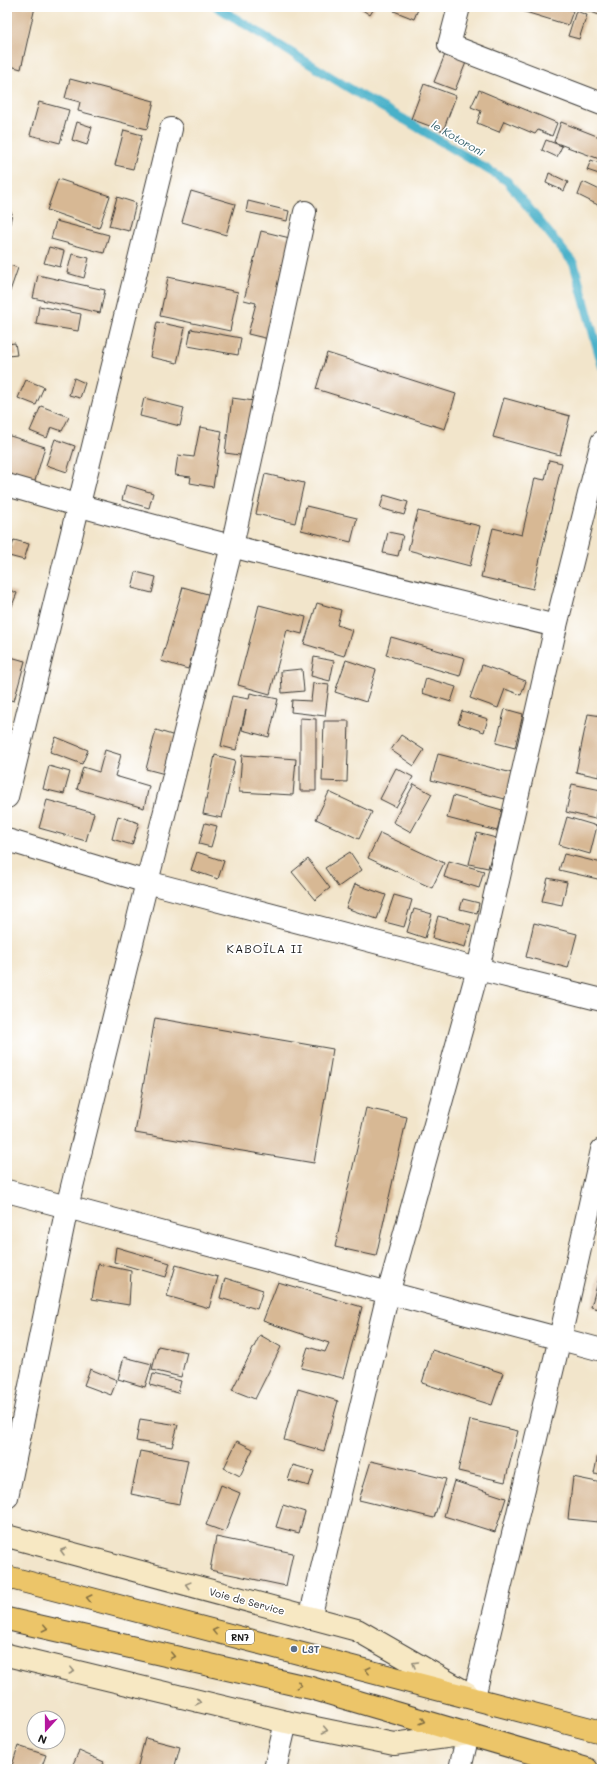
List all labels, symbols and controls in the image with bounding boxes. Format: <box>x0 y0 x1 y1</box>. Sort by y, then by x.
water label: le Kotoroni <box>429 117 488 160</box>
district label: KABOÏLA II <box>227 940 303 956</box>
one-way arrow <box>60 1547 67 1556</box>
one-way arrow <box>185 1581 192 1590</box>
street label: Voie de Service <box>208 1584 286 1618</box>
one-way arrow <box>86 1594 93 1603</box>
one-way arrow <box>42 1623 48 1631</box>
one-way arrow <box>212 1627 218 1635</box>
road number: RN7 <box>226 1630 254 1644</box>
place label: L3T <box>302 1642 320 1656</box>
marker: L3T <box>289 1644 299 1654</box>
one-way arrow <box>169 1652 175 1660</box>
one-way arrow <box>412 1662 419 1669</box>
one-way arrow <box>365 1666 372 1675</box>
one-way arrow <box>69 1667 75 1675</box>
one-way arrow <box>295 1681 302 1689</box>
one-way arrow <box>195 1697 202 1705</box>
north arrow <box>26 1710 66 1750</box>
one-way arrow <box>420 1716 427 1725</box>
one-way arrow <box>322 1726 328 1734</box>
text: N <box>36 1731 49 1748</box>

